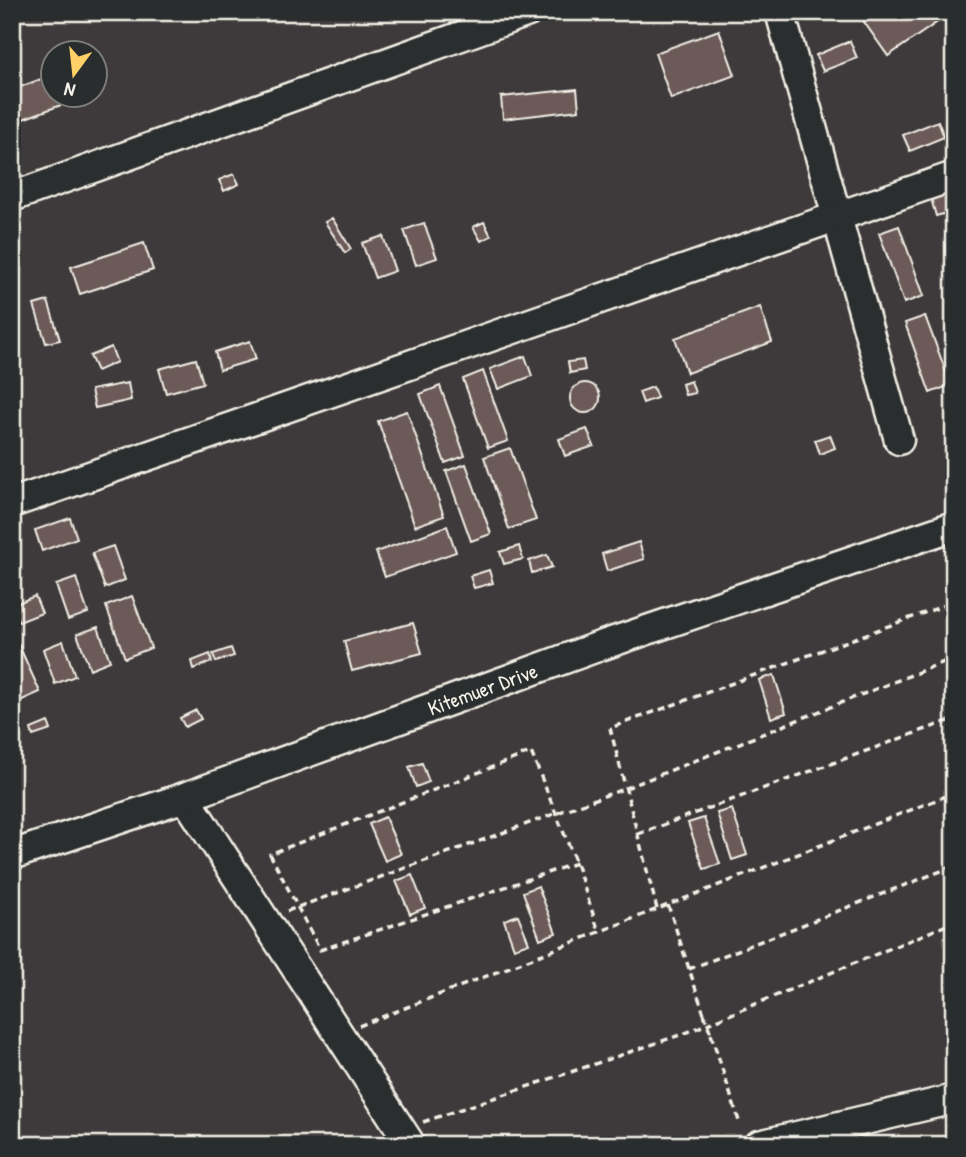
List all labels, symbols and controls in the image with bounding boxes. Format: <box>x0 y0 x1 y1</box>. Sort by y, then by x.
north arrow <box>38 38 108 108</box>
text: N <box>61 77 78 104</box>
street label: Kitemuer Drive <box>424 656 541 722</box>

